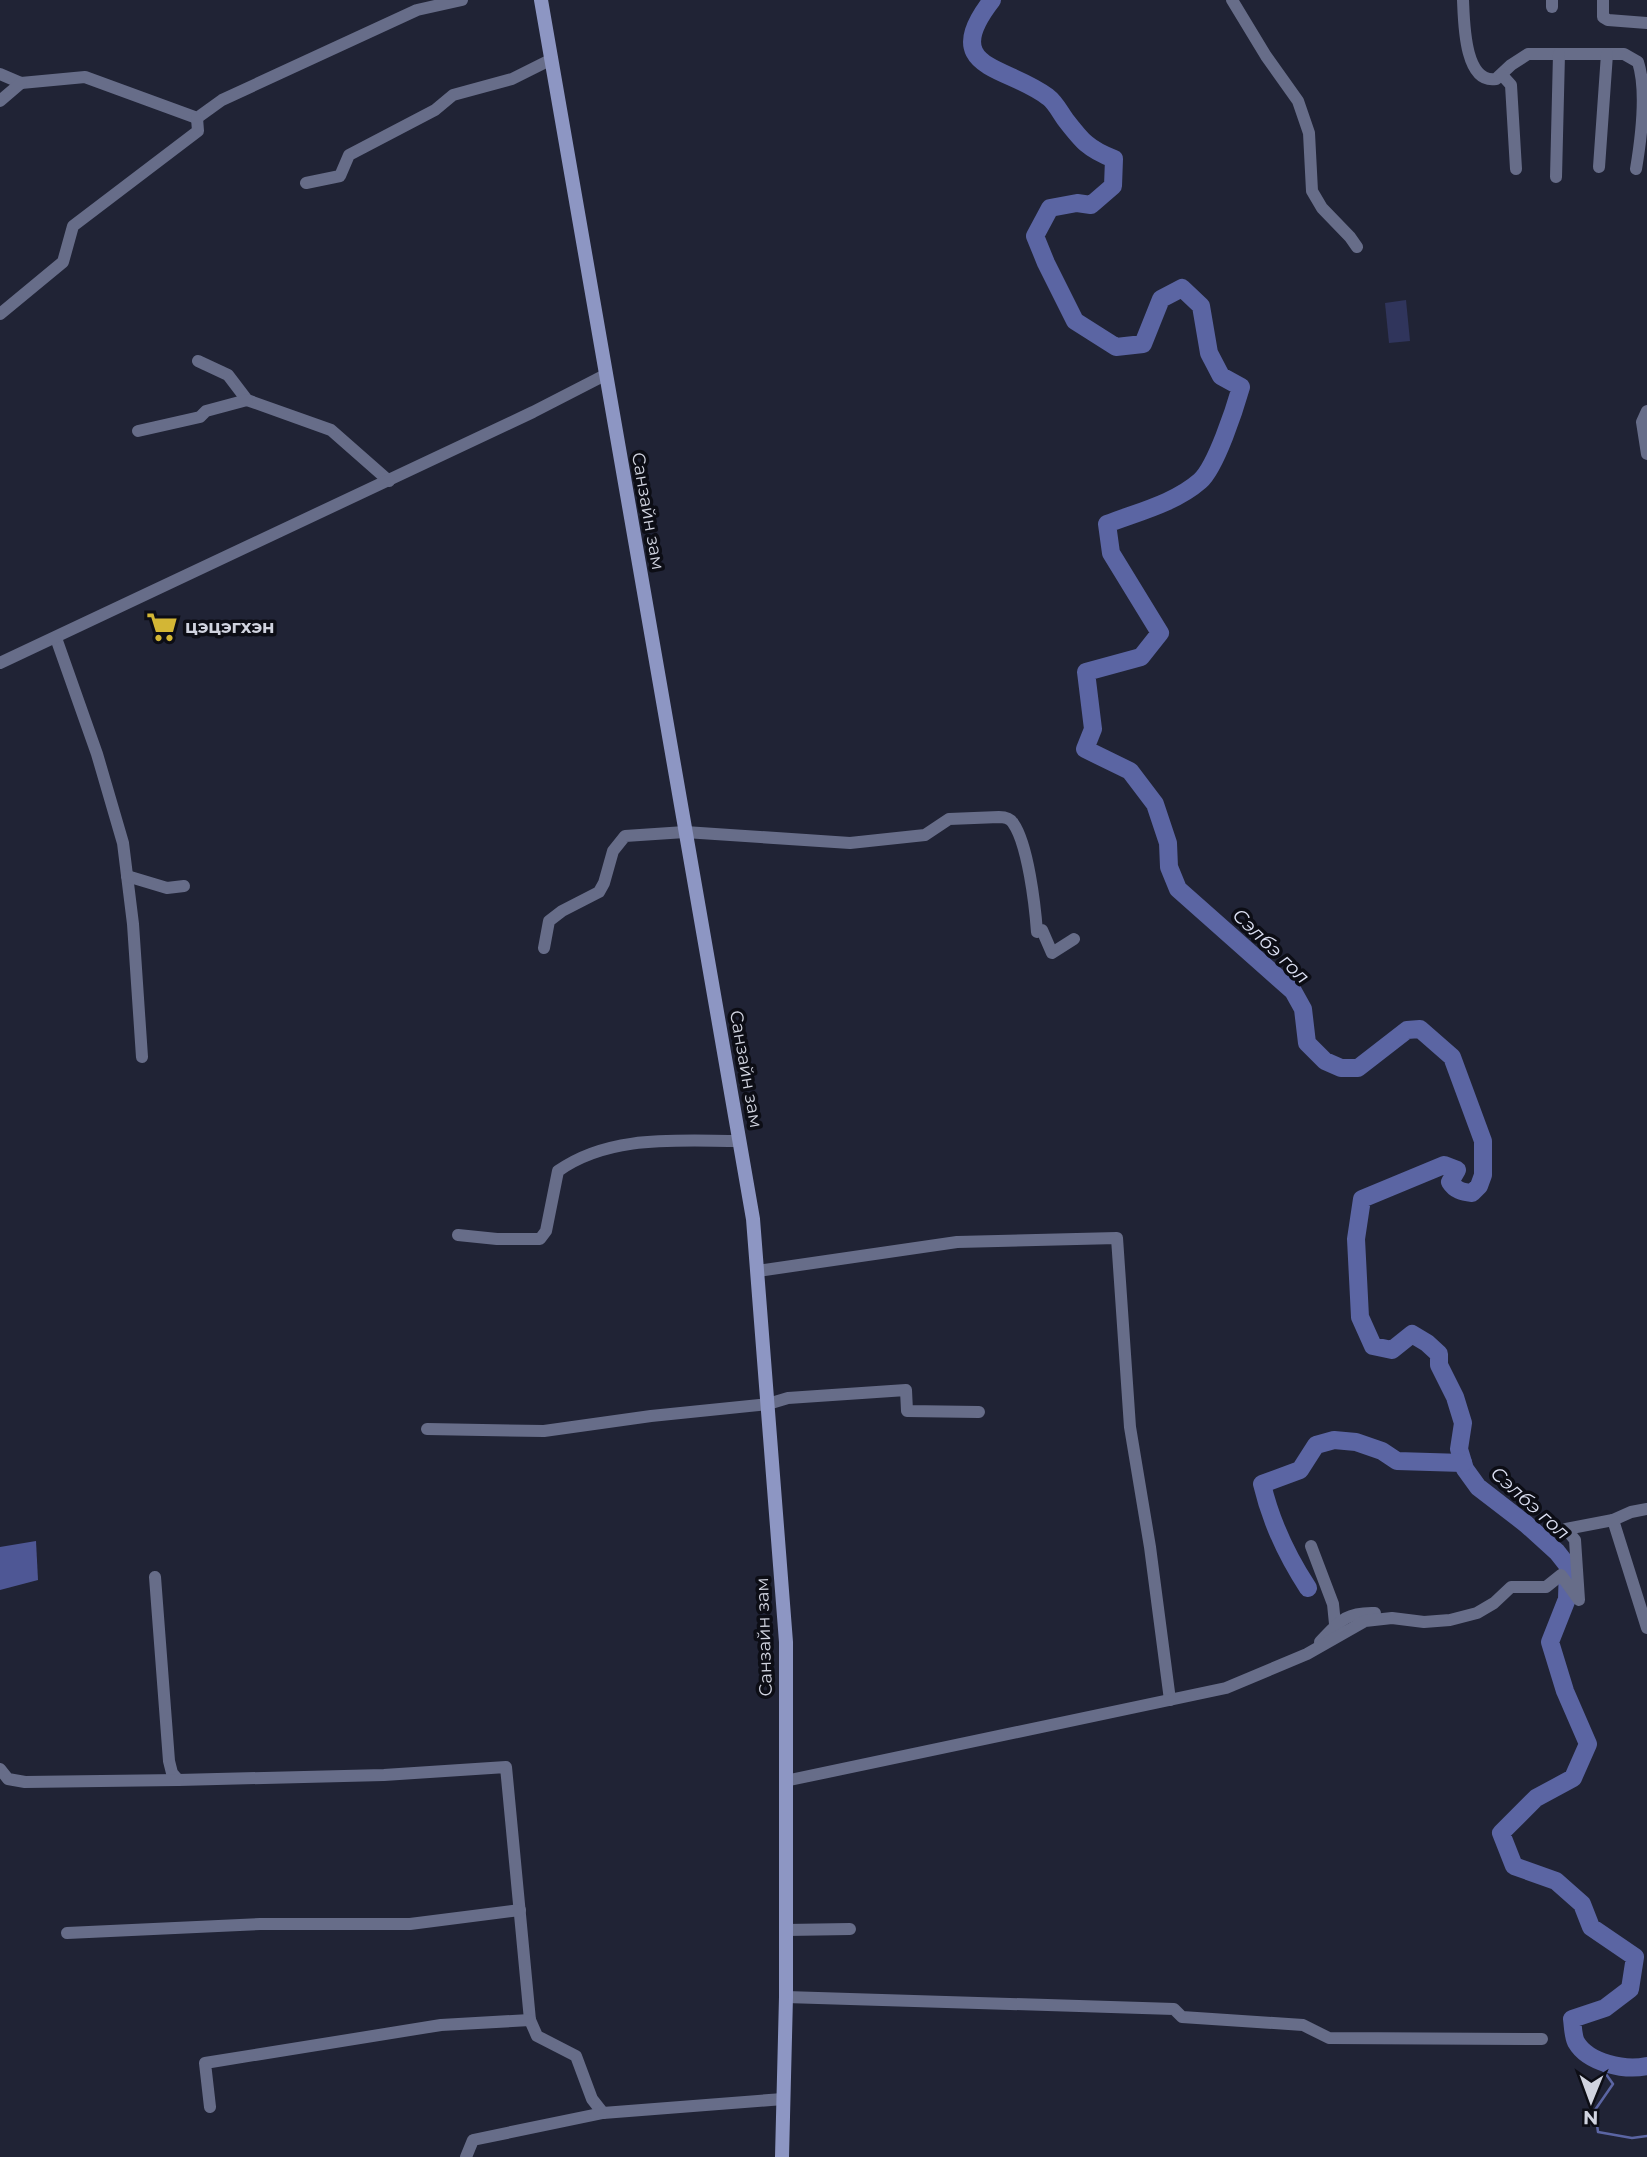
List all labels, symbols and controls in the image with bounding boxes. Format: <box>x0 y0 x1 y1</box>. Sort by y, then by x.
street label: Санзайн зам <box>627 450 669 572</box>
supermarket icon: цэцэгхэн <box>145 610 179 644</box>
place label: цэцэгхэн <box>185 616 275 638</box>
water label: Сэлбэ гол <box>1228 904 1314 988</box>
street label: Санзайн зам <box>725 1008 767 1130</box>
water label: Сэлбэ гол <box>1486 1462 1574 1544</box>
street label: Санзайн зам <box>751 1577 777 1697</box>
north arrow <box>1556 2066 1626 2136</box>
text: N <box>1583 2106 1599 2129</box>

